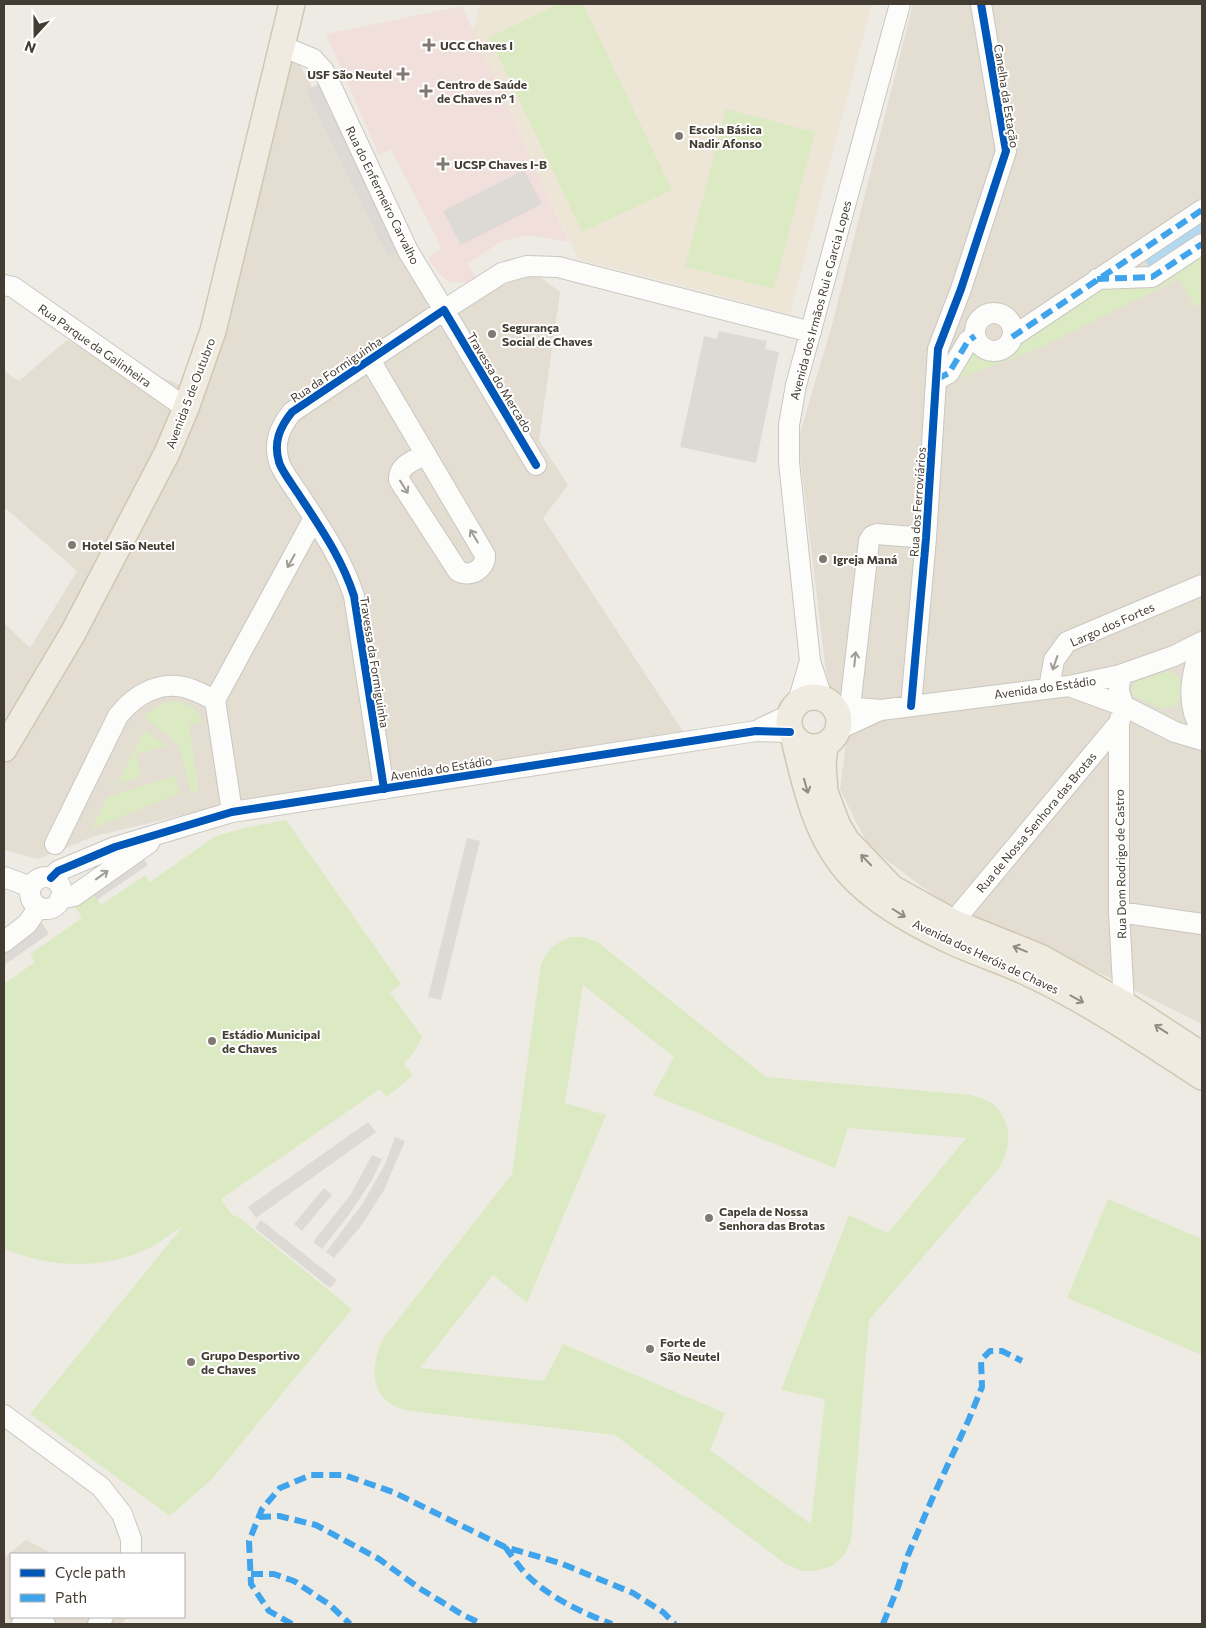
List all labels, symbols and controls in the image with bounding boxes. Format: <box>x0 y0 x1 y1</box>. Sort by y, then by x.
north arrow <box>10 10 60 60</box>
text: N <box>22 38 38 57</box>
marker: UCC Chaves I <box>422 38 436 52</box>
place label: UCC Chaves I <box>440 38 513 52</box>
street label: Canelha da Estação <box>992 43 1022 149</box>
place label: USF São Neutel <box>307 67 392 81</box>
marker: USF São Neutel <box>396 67 410 81</box>
place label: Centro de Saúde de Chaves nº 1 <box>437 77 527 105</box>
marker: Centro de Saúde de Chaves nº 1 <box>419 84 433 98</box>
place label: Escola Básica Nadir Afonso <box>689 122 762 150</box>
street label: Rua do Enfermeiro Carvalho <box>343 124 423 266</box>
marker: Escola Básica Nadir Afonso <box>673 130 685 142</box>
marker: UCSP Chaves I-B <box>436 157 450 171</box>
place label: UCSP Chaves I-B <box>454 157 547 171</box>
street label: Avenida dos Irmãos Rui e Garcia Lopes <box>787 199 853 401</box>
street label: Rua Parque da Galinheira <box>36 301 154 389</box>
place label: Segurança Social de Chaves <box>502 320 593 348</box>
marker: Segurança Social de Chaves <box>486 328 498 340</box>
street label: Travessa do Mercado <box>465 329 535 435</box>
street label: Rua da Formiguinha <box>288 333 384 405</box>
street label: Avenida 5 de Outubro <box>162 336 218 450</box>
street label: Rua dos Ferroviários <box>906 447 928 557</box>
one-way arrow <box>399 480 409 494</box>
one-way arrow <box>468 529 478 543</box>
place label: Hotel São Neutel <box>82 538 175 552</box>
marker: Hotel São Neutel <box>66 539 78 551</box>
place label: Igreja Maná <box>833 552 897 566</box>
one-way arrow <box>286 553 295 568</box>
marker: Igreja Maná <box>817 553 829 565</box>
street label: Travessa da Formiguinha <box>358 595 392 729</box>
street label: Largo dos Fortes <box>1068 599 1156 649</box>
one-way arrow <box>850 651 860 667</box>
one-way arrow <box>1050 655 1059 670</box>
street label: Avenida do Estádio <box>993 673 1097 701</box>
street label: Rua de Nossa Senhora das Brotas <box>973 749 1099 895</box>
street label: Avenida do Estádio <box>389 753 493 783</box>
one-way arrow <box>801 778 811 794</box>
street label: Rua Dom Rodrigo de Castro <box>1112 789 1128 939</box>
one-way arrow <box>860 854 872 867</box>
one-way arrow <box>95 870 109 880</box>
one-way arrow <box>892 909 906 919</box>
street label: Avenida dos Heróis de Chaves <box>911 916 1061 996</box>
one-way arrow <box>1013 944 1028 953</box>
one-way arrow <box>1069 995 1083 1005</box>
one-way arrow <box>1155 1024 1169 1034</box>
place label: Estádio Municipal de Chaves <box>222 1027 320 1055</box>
marker: Estádio Municipal de Chaves <box>206 1035 218 1047</box>
place label: Capela de Nossa Senhora das Brotas <box>719 1204 825 1232</box>
marker: Capela de Nossa Senhora das Brotas <box>703 1212 715 1224</box>
place label: Forte de São Neutel <box>660 1335 720 1363</box>
marker: Forte de São Neutel <box>644 1343 656 1355</box>
place label: Grupo Desportivo de Chaves <box>201 1348 300 1376</box>
marker: Grupo Desportivo de Chaves <box>185 1356 197 1368</box>
legend <box>10 1553 185 1618</box>
text: Cycle path <box>55 1563 126 1581</box>
text: Path <box>55 1588 87 1606</box>

